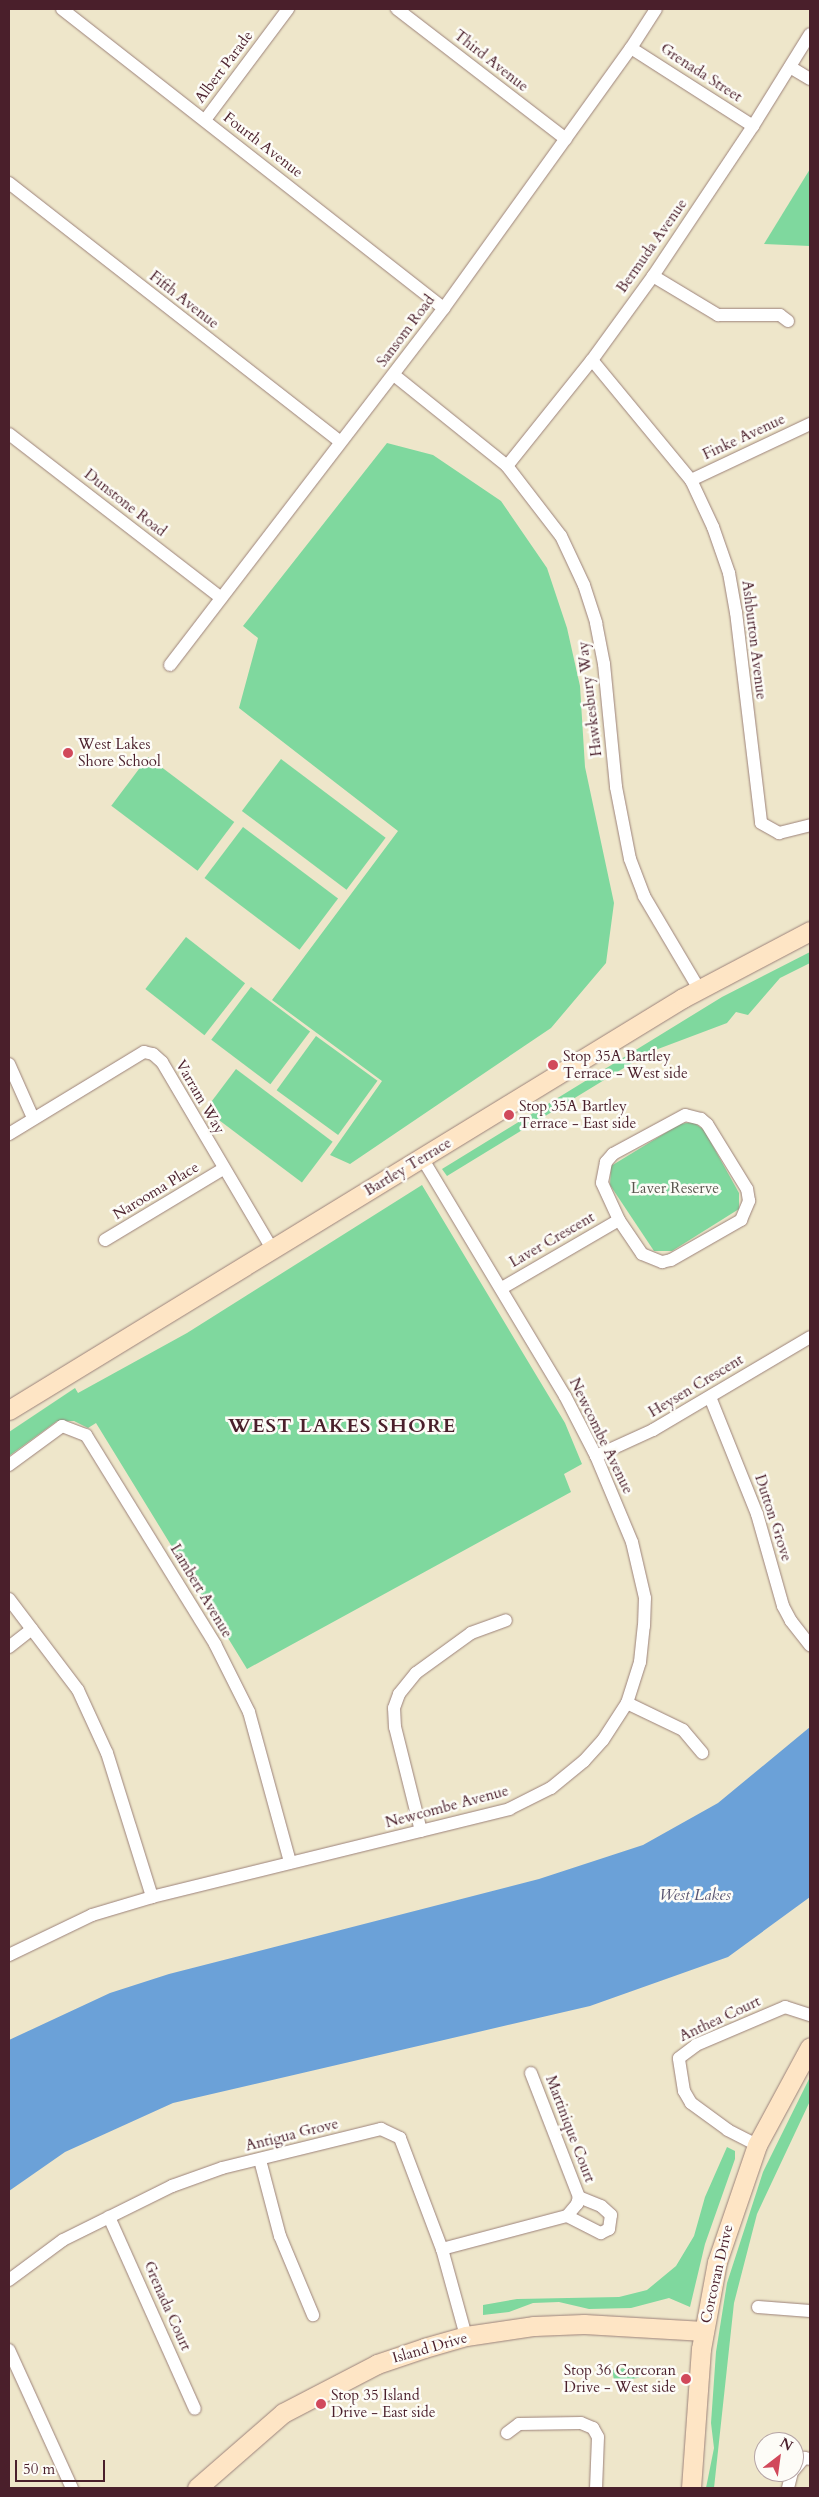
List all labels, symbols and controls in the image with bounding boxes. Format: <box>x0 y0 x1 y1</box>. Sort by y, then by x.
street label: Third Avenue <box>450 26 532 96</box>
street label: Albert Parade <box>191 27 257 107</box>
street label: Grenada Street <box>657 40 745 106</box>
street label: Fourth Avenue <box>220 108 306 182</box>
street label: Bermuda Avenue <box>613 196 691 296</box>
street label: Fifth Avenue <box>146 267 222 333</box>
street label: Sansom Road <box>373 292 439 370</box>
street label: Finke Avenue <box>700 410 788 464</box>
street label: Dunstone Road <box>80 465 170 541</box>
street label: Ashburton Avenue <box>738 579 770 701</box>
street label: Hawkesbury Way <box>574 641 606 757</box>
place label: West Lakes Shore School <box>78 735 161 770</box>
marker: West Lakes Shore School <box>62 747 74 759</box>
place label: Stop 35A Bartley Terrace - West side <box>563 1047 688 1082</box>
street label: Varram Way <box>172 1057 228 1137</box>
marker: Stop 35A Bartley Terrace - West side <box>547 1059 559 1071</box>
place label: Stop 35A Bartley Terrace - East side <box>519 1097 636 1132</box>
marker: Stop 35A Bartley Terrace - East side <box>503 1109 515 1121</box>
street label: Bartley Terrace <box>361 1134 455 1200</box>
street label: Narooma Place <box>110 1158 202 1224</box>
park label: Laver Reserve <box>631 1180 719 1198</box>
street label: Laver Crescent <box>506 1208 598 1272</box>
street label: Heysen Crescent <box>645 1351 747 1421</box>
street label: Newcombe Avenue <box>565 1375 637 1497</box>
district label: WEST LAKES SHORE <box>226 1413 458 1437</box>
street label: Dutton Grove <box>750 1472 796 1564</box>
street label: Lambert Avenue <box>166 1541 236 1641</box>
street label: Newcombe Avenue <box>383 1782 511 1832</box>
water label: West Lakes <box>659 1885 731 1905</box>
street label: Anthea Court <box>677 1992 763 2046</box>
street label: Martinique Court <box>541 2073 599 2185</box>
street label: Antigua Grove <box>244 2115 340 2155</box>
street label: Corcoran Drive <box>697 2223 737 2325</box>
street label: Grenada Court <box>139 2259 195 2353</box>
street label: Island Drive <box>390 2329 470 2367</box>
place label: Stop 36 Corcoran Drive - West side <box>564 2361 676 2396</box>
marker: Stop 36 Corcoran Drive - West side <box>680 2373 692 2385</box>
place label: Stop 35 Island Drive - East side <box>331 2386 436 2421</box>
marker: Stop 35 Island Drive - East side <box>315 2398 327 2410</box>
north arrow <box>754 2432 804 2482</box>
text: N <box>776 2433 796 2456</box>
scale bar <box>18 2450 108 2482</box>
text: 50 m <box>23 2459 55 2479</box>

